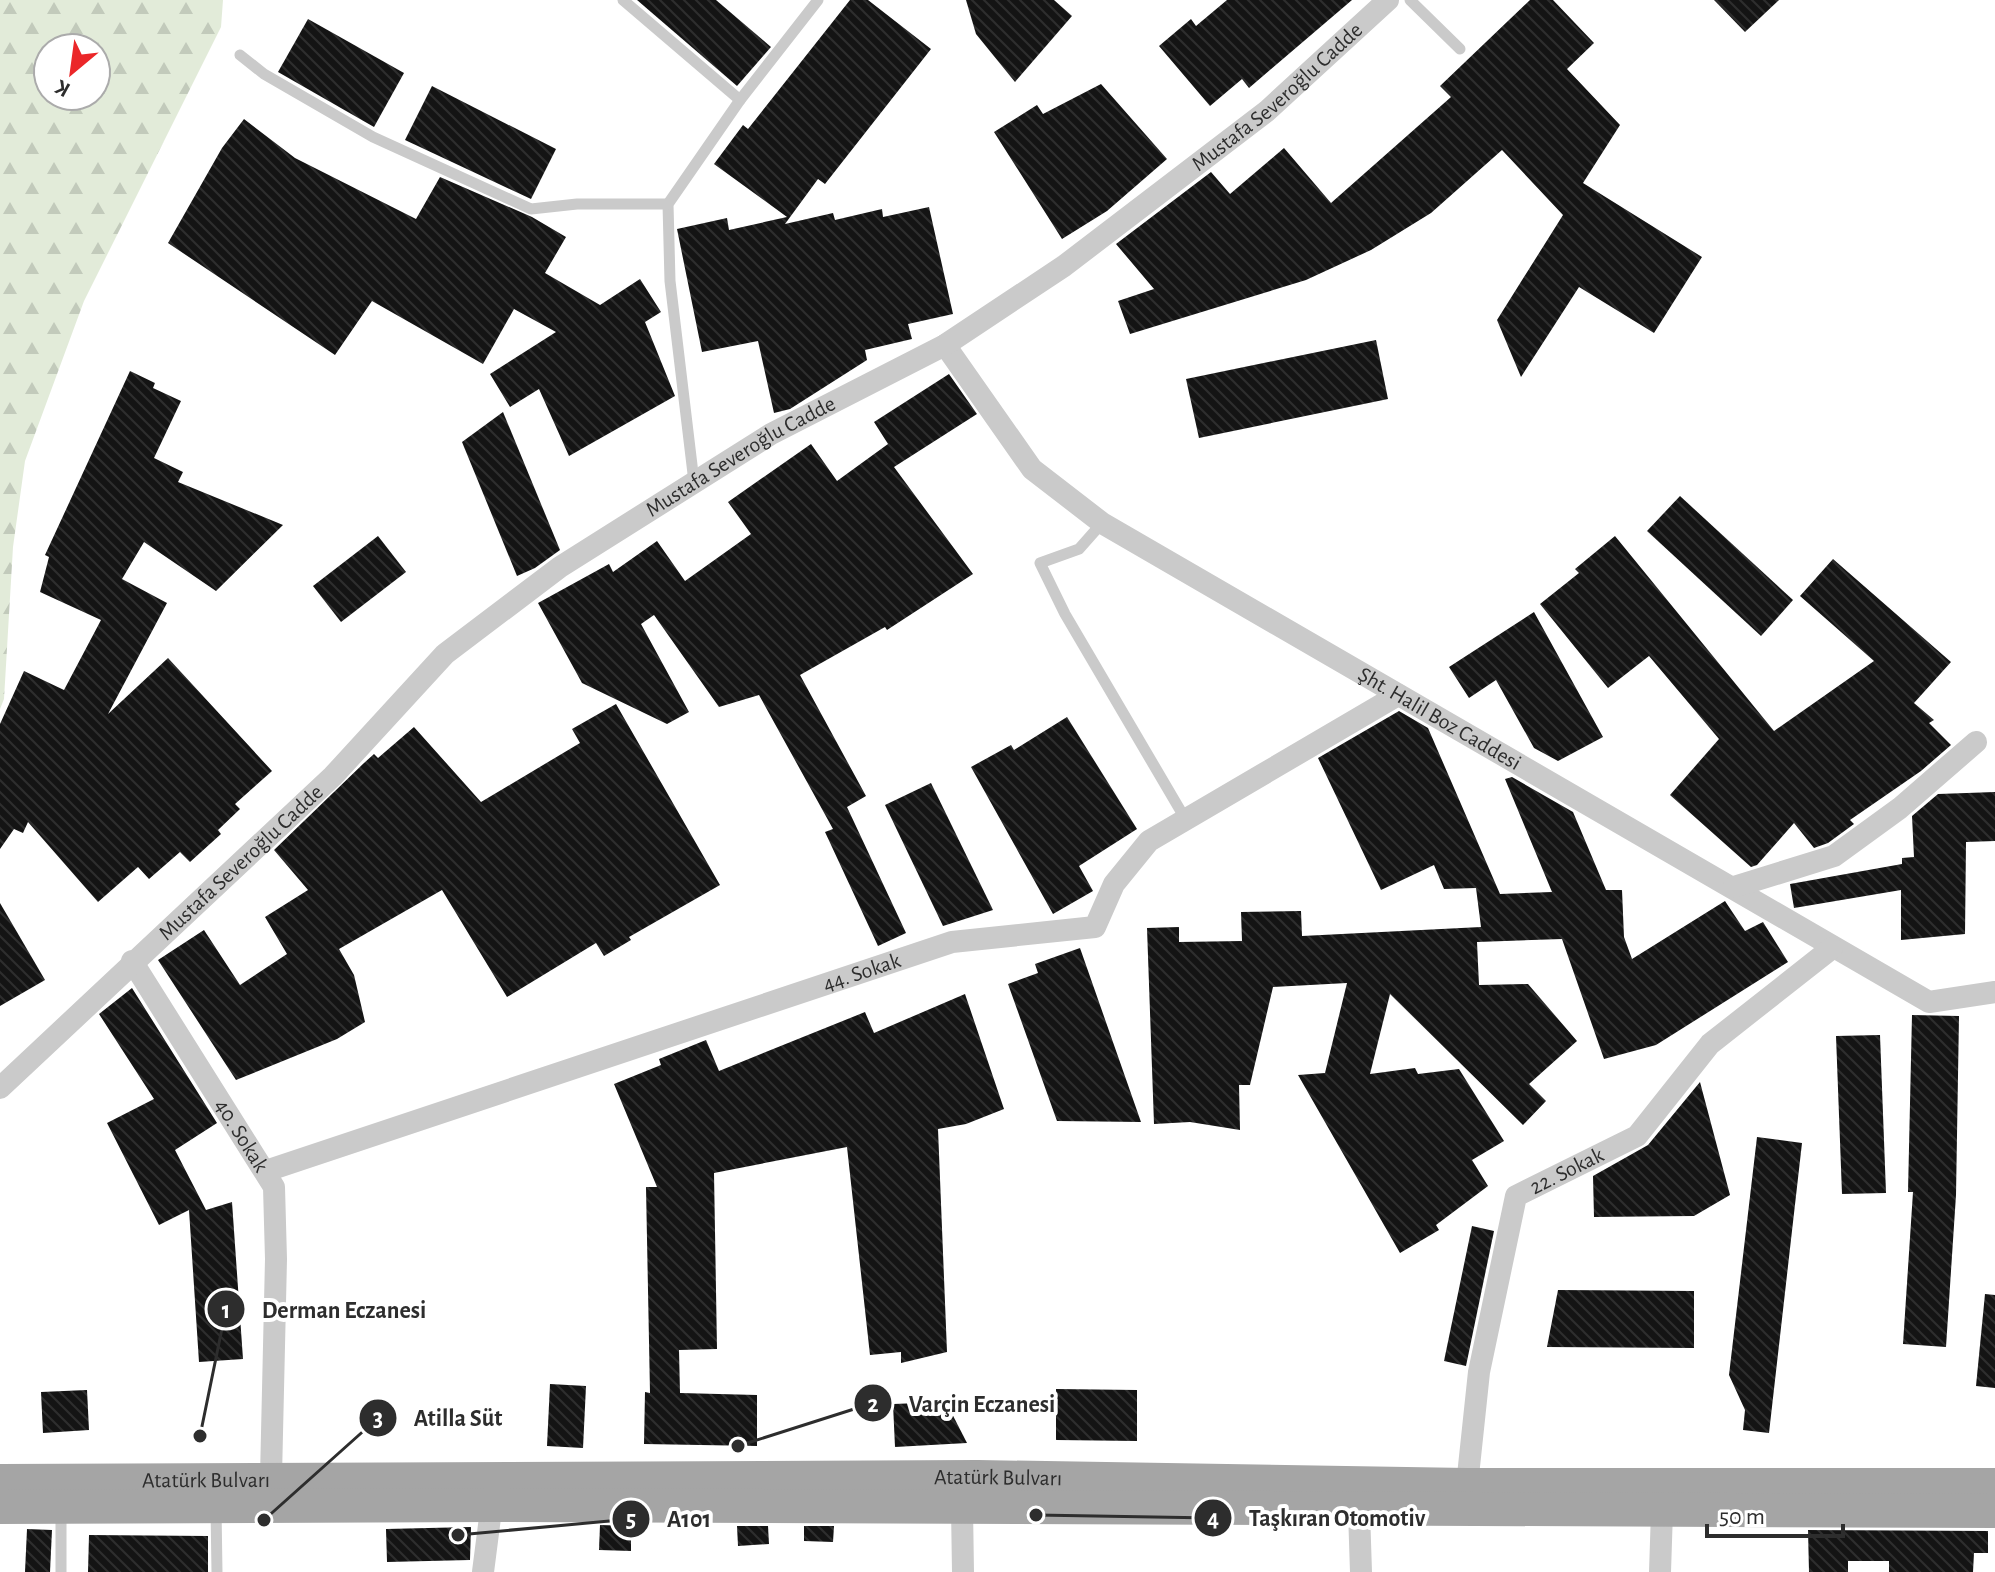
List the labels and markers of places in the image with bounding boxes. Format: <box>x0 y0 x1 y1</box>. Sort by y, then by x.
callout: Derman Eczanesi <box>206 1285 442 1333</box>
callout: Varçin Eczanesi <box>853 1379 1072 1427</box>
callout: Atilla Süt <box>358 1394 519 1442</box>
callout: Taşkıran Otomotiv <box>1193 1494 1442 1542</box>
callout: A101 <box>611 1495 728 1543</box>

